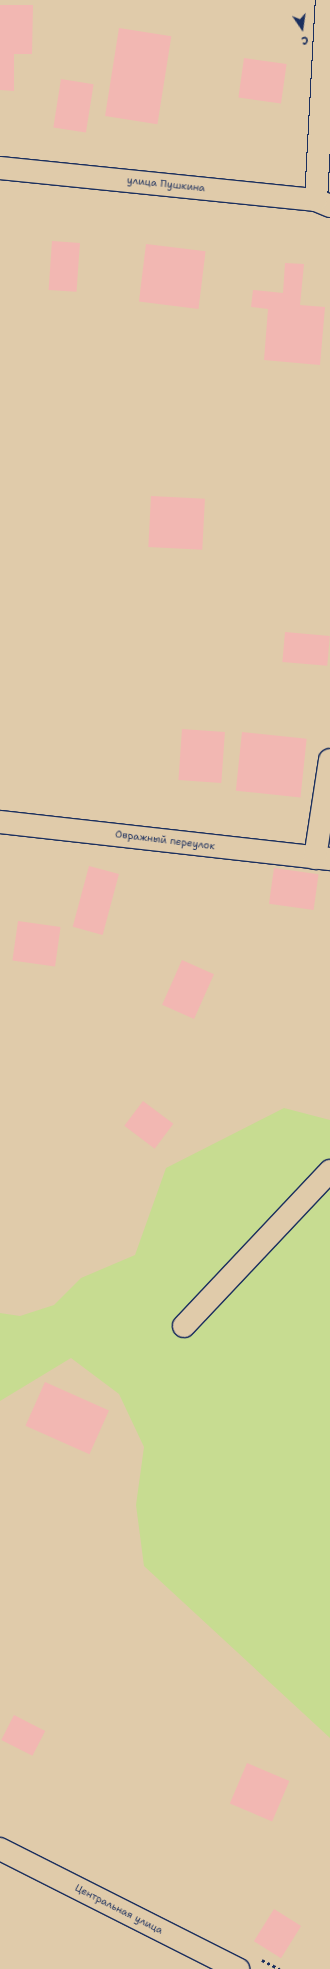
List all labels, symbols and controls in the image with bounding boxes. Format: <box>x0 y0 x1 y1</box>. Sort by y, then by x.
north arrow <box>282 8 322 48</box>
text: С <box>300 32 310 48</box>
street label: улица Пушкина <box>126 174 206 194</box>
street label: Овражный переулок <box>114 828 216 852</box>
street label: Центральная улица <box>73 1882 165 1936</box>

